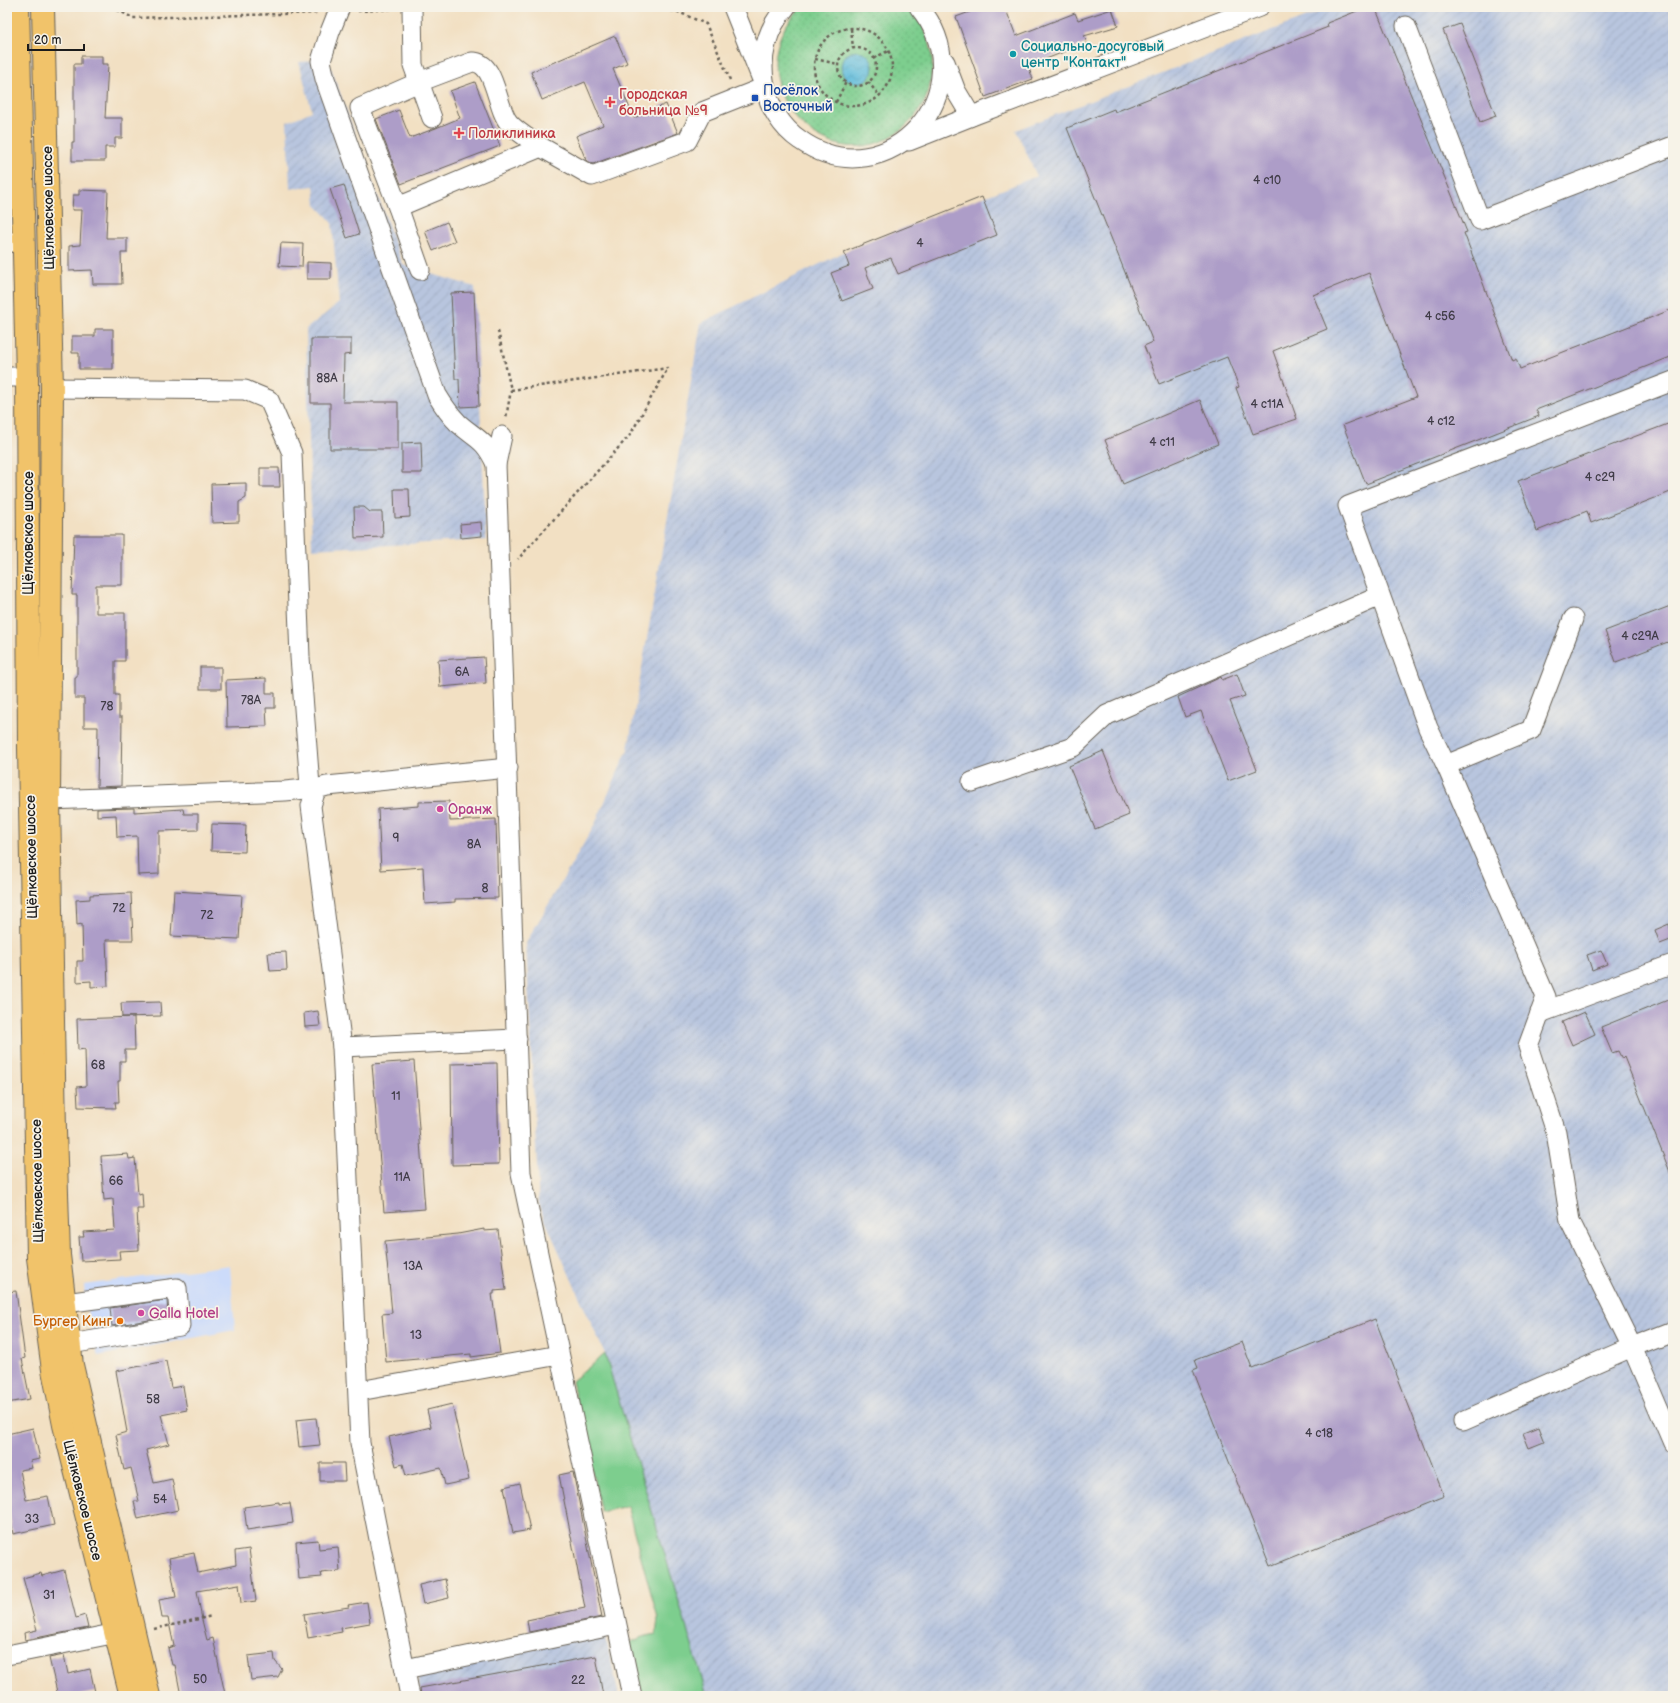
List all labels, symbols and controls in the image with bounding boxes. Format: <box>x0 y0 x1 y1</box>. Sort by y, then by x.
scale bar <box>28 26 84 52</box>
text: 20 m <box>34 33 61 48</box>
place label: Социально-досуговый центр "Контакт" <box>1021 38 1164 71</box>
marker: Социально-досуговый центр "Контакт" <box>1008 49 1018 59</box>
place label: Посёлок Восточный <box>763 82 833 115</box>
place label: Городская больница №9 <box>619 86 708 119</box>
marker: Посёлок Восточный <box>750 93 760 103</box>
marker: Городская больница №9 <box>604 96 616 108</box>
place label: Поликлиника <box>468 125 557 142</box>
marker: Поликлиника <box>453 127 465 139</box>
street label: Щёлковское шоссе <box>39 146 58 270</box>
house number: 4 с10 <box>1253 173 1281 188</box>
house number: 4 <box>916 236 924 251</box>
house number: 4 с56 <box>1425 309 1455 324</box>
house number: 88А <box>316 371 338 386</box>
house number: 4 с11А <box>1250 397 1284 412</box>
house number: 4 с12 <box>1427 414 1455 429</box>
house number: 4 с11 <box>1149 435 1175 450</box>
house number: 4 с29 <box>1585 470 1615 485</box>
street label: Щёлковское шоссе <box>20 471 37 595</box>
house number: 4 с29А <box>1621 629 1660 644</box>
house number: 6А <box>455 665 470 680</box>
house number: 78А <box>241 693 262 708</box>
house number: 78 <box>101 699 113 714</box>
street label: Щёлковское шоссе <box>22 795 41 919</box>
place label: Оранж <box>448 801 492 818</box>
marker: Оранж <box>435 804 445 814</box>
house number: 9 <box>393 831 400 846</box>
house number: 8А <box>467 837 482 852</box>
house number: 8 <box>482 881 489 896</box>
house number: 72 <box>113 901 125 916</box>
house number: 72 <box>201 908 213 923</box>
house number: 68 <box>91 1058 105 1073</box>
house number: 11 <box>391 1089 401 1104</box>
street label: Щёлковское шоссе <box>28 1119 47 1243</box>
house number: 11А <box>394 1170 411 1185</box>
house number: 66 <box>109 1174 123 1189</box>
house number: 13А <box>403 1259 423 1274</box>
place label: Galla Hotel <box>149 1305 219 1322</box>
marker: Galla Hotel <box>136 1308 146 1318</box>
place label: Бургер Кинг <box>33 1313 113 1330</box>
marker: Бургер Кинг <box>115 1316 125 1326</box>
house number: 13 <box>410 1328 422 1343</box>
house number: 58 <box>146 1392 160 1407</box>
house number: 4 с18 <box>1305 1426 1333 1441</box>
street label: Щёлковское шоссе <box>59 1438 106 1562</box>
house number: 54 <box>153 1492 168 1507</box>
house number: 33 <box>25 1512 39 1527</box>
house number: 31 <box>43 1588 55 1603</box>
house number: 50 <box>193 1672 207 1687</box>
house number: 22 <box>571 1673 585 1688</box>

